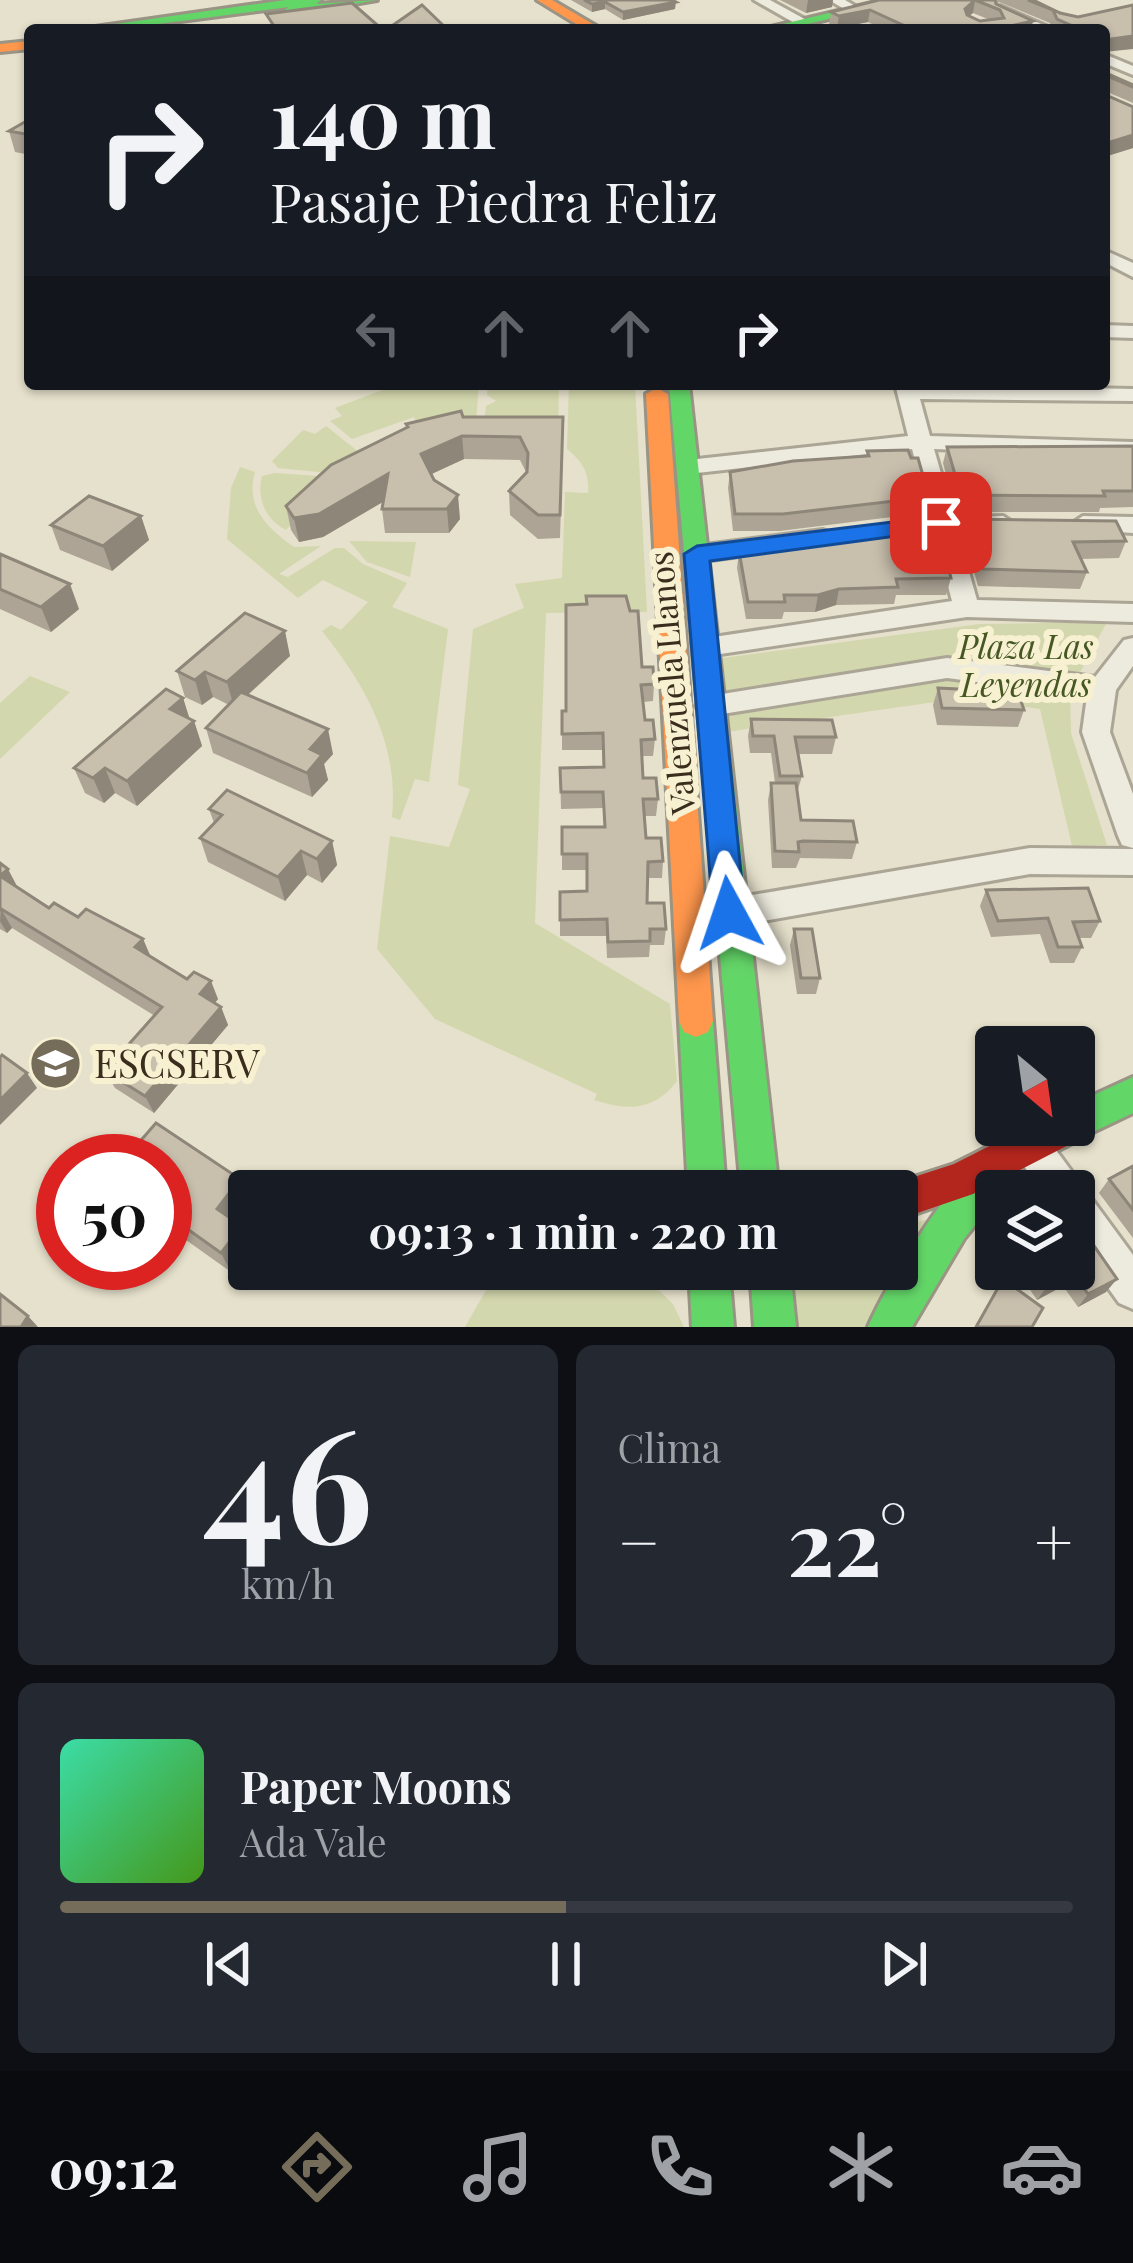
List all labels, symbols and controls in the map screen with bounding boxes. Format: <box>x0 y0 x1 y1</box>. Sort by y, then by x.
text: 140 m <box>270 58 496 170</box>
icon: right <box>72 72 228 228</box>
text: Pasaje Piedra Feliz <box>270 165 718 237</box>
icon: left <box>345 300 411 366</box>
icon: ahead <box>471 300 537 366</box>
icon: ahead <box>597 300 663 366</box>
icon: right <box>723 300 789 366</box>
pin <box>890 472 992 574</box>
icon: arrive <box>908 490 974 556</box>
street label: Valenzuela Llanos <box>637 550 704 817</box>
park label: Plaza Las Leyendas <box>956 623 1094 705</box>
position arrow <box>666 850 792 976</box>
north arrow <box>975 1026 1095 1146</box>
map controls <box>975 1026 1095 1290</box>
school or university icon: ESCSERV <box>27 1036 83 1092</box>
place label: ESCSERV <box>94 1036 260 1088</box>
speed limit sign: 50 <box>36 1134 192 1290</box>
button: layers <box>975 1170 1095 1290</box>
text: 09:13 · 1 min · 220 m <box>368 1200 778 1260</box>
text: 46 <box>203 1375 373 1583</box>
text: Clima <box>618 1421 721 1473</box>
text: 22° <box>787 1480 907 1600</box>
text: − <box>618 1496 660 1584</box>
text: + <box>1034 1496 1073 1584</box>
text: km/h <box>241 1557 335 1609</box>
text: Paper Moons <box>240 1755 512 1815</box>
text: Ada Vale <box>240 1815 387 1867</box>
icon: previous <box>196 1931 262 1997</box>
icon: pause <box>533 1931 599 1997</box>
icon: next <box>871 1931 937 1997</box>
icon: directions <box>275 2125 359 2209</box>
icon: music <box>456 2125 540 2209</box>
icon: phone <box>638 2125 722 2209</box>
icon: climate <box>819 2125 903 2209</box>
icon: car <box>1000 2125 1084 2209</box>
text: 09:12 <box>49 2131 178 2203</box>

